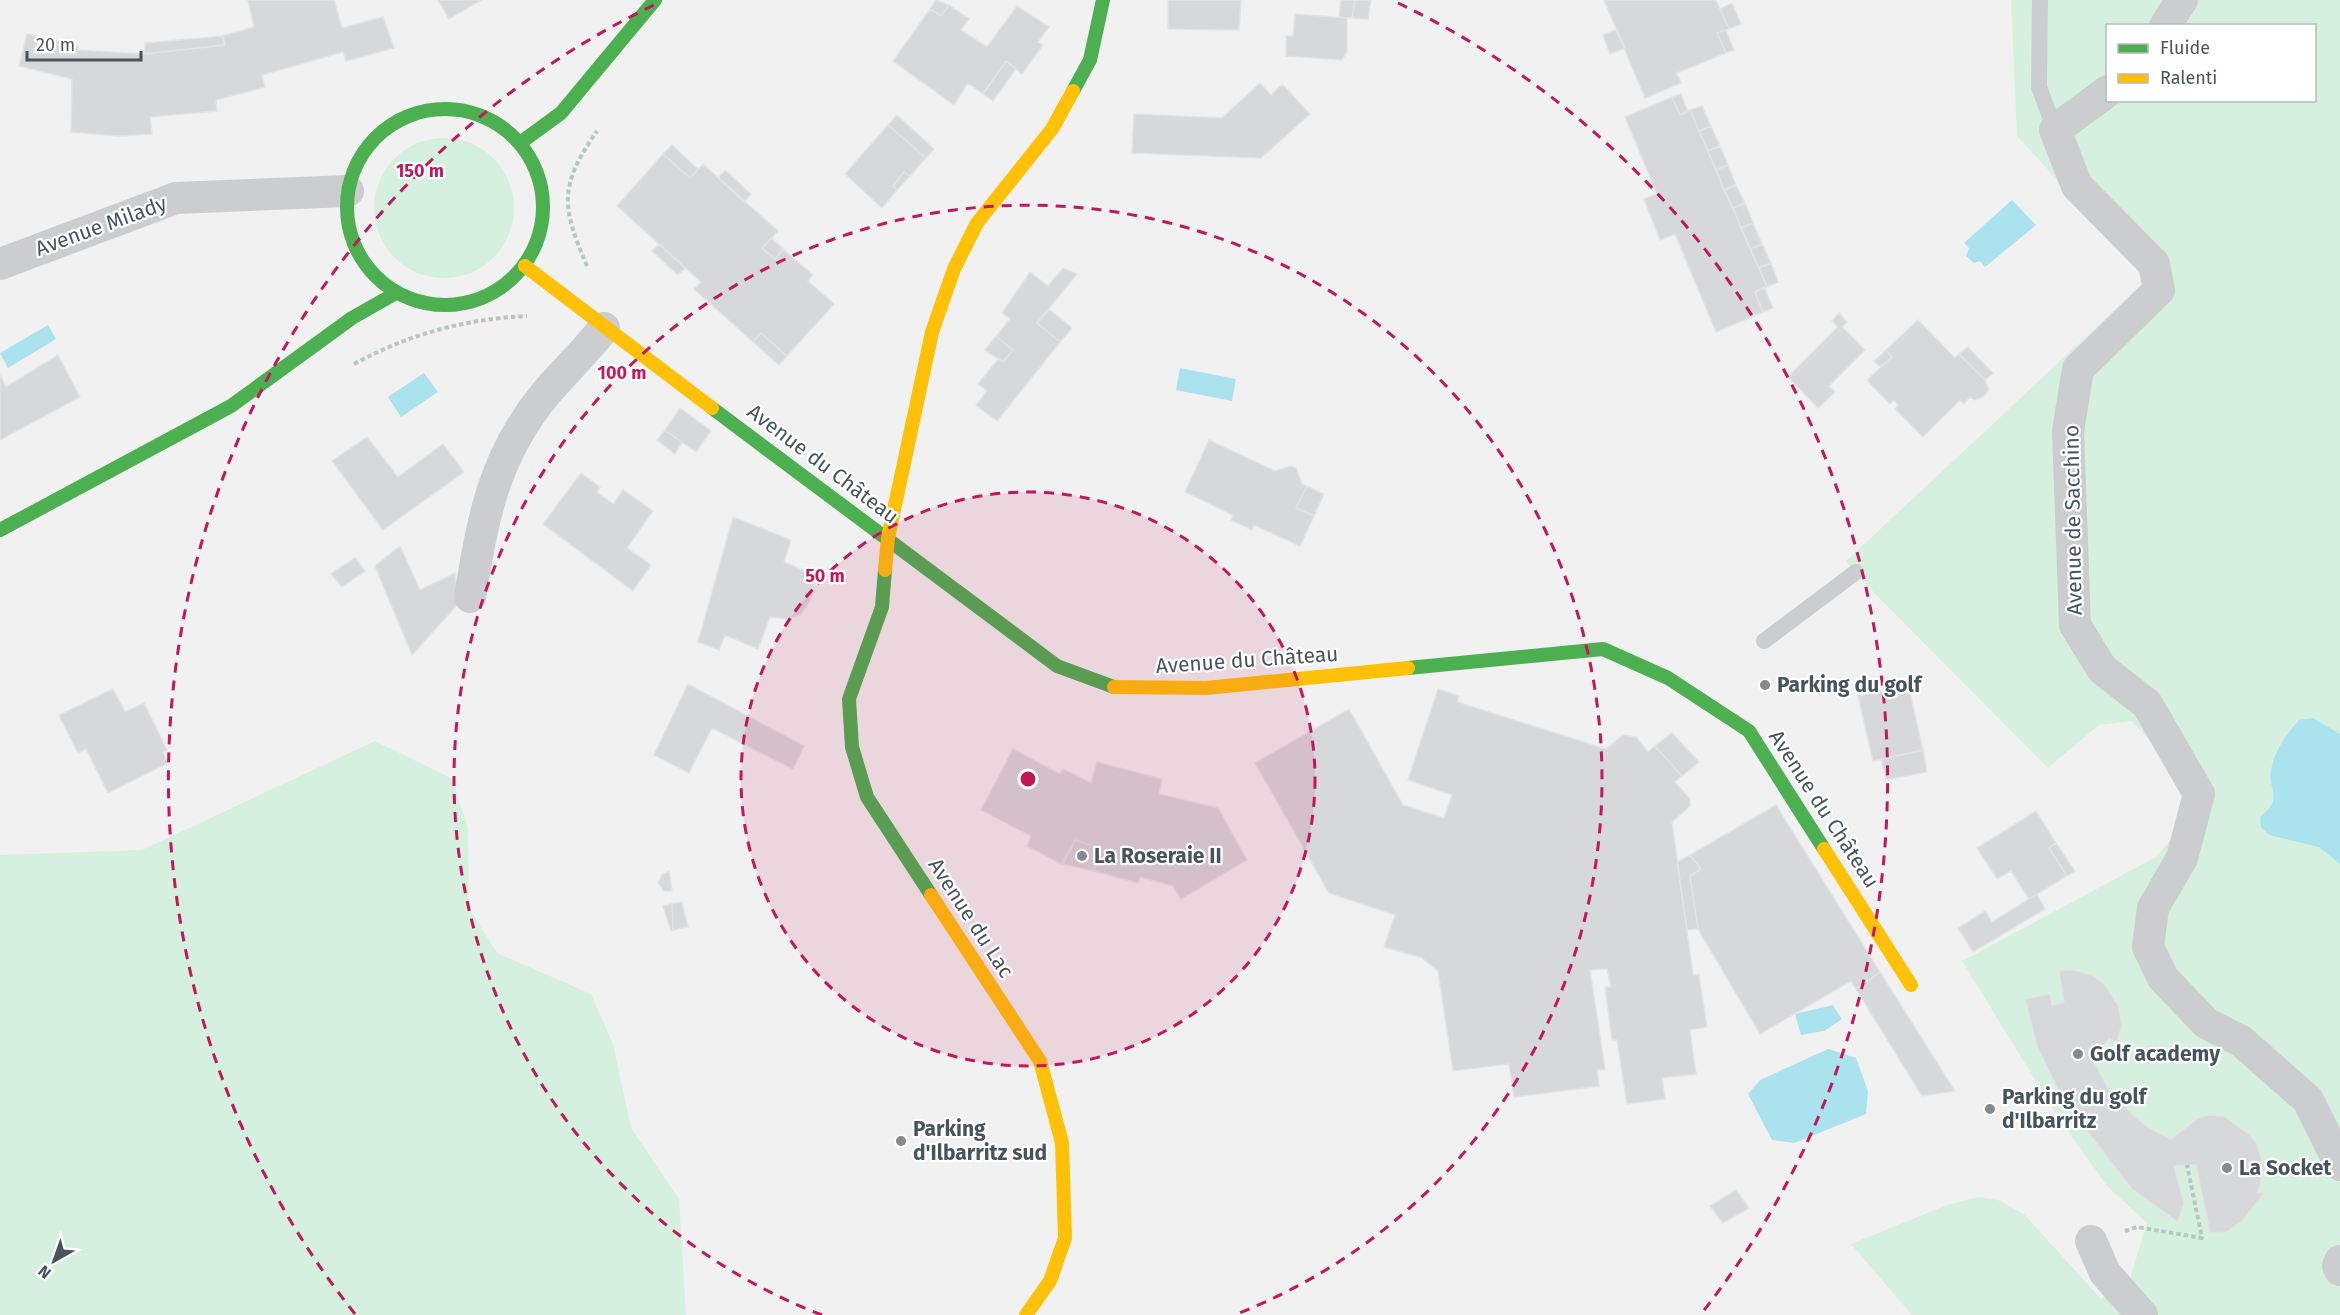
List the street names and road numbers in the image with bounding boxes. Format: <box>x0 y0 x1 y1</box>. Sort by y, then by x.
street label: Avenue Milady <box>32 190 171 262</box>
street label: Avenue du Château <box>742 399 904 529</box>
street label: Avenue de Sacchino <box>2058 425 2088 615</box>
street label: Avenue du Château <box>1155 641 1339 679</box>
street label: Avenue du Château <box>1763 725 1885 893</box>
street label: Avenue du Lac <box>923 853 1019 983</box>

